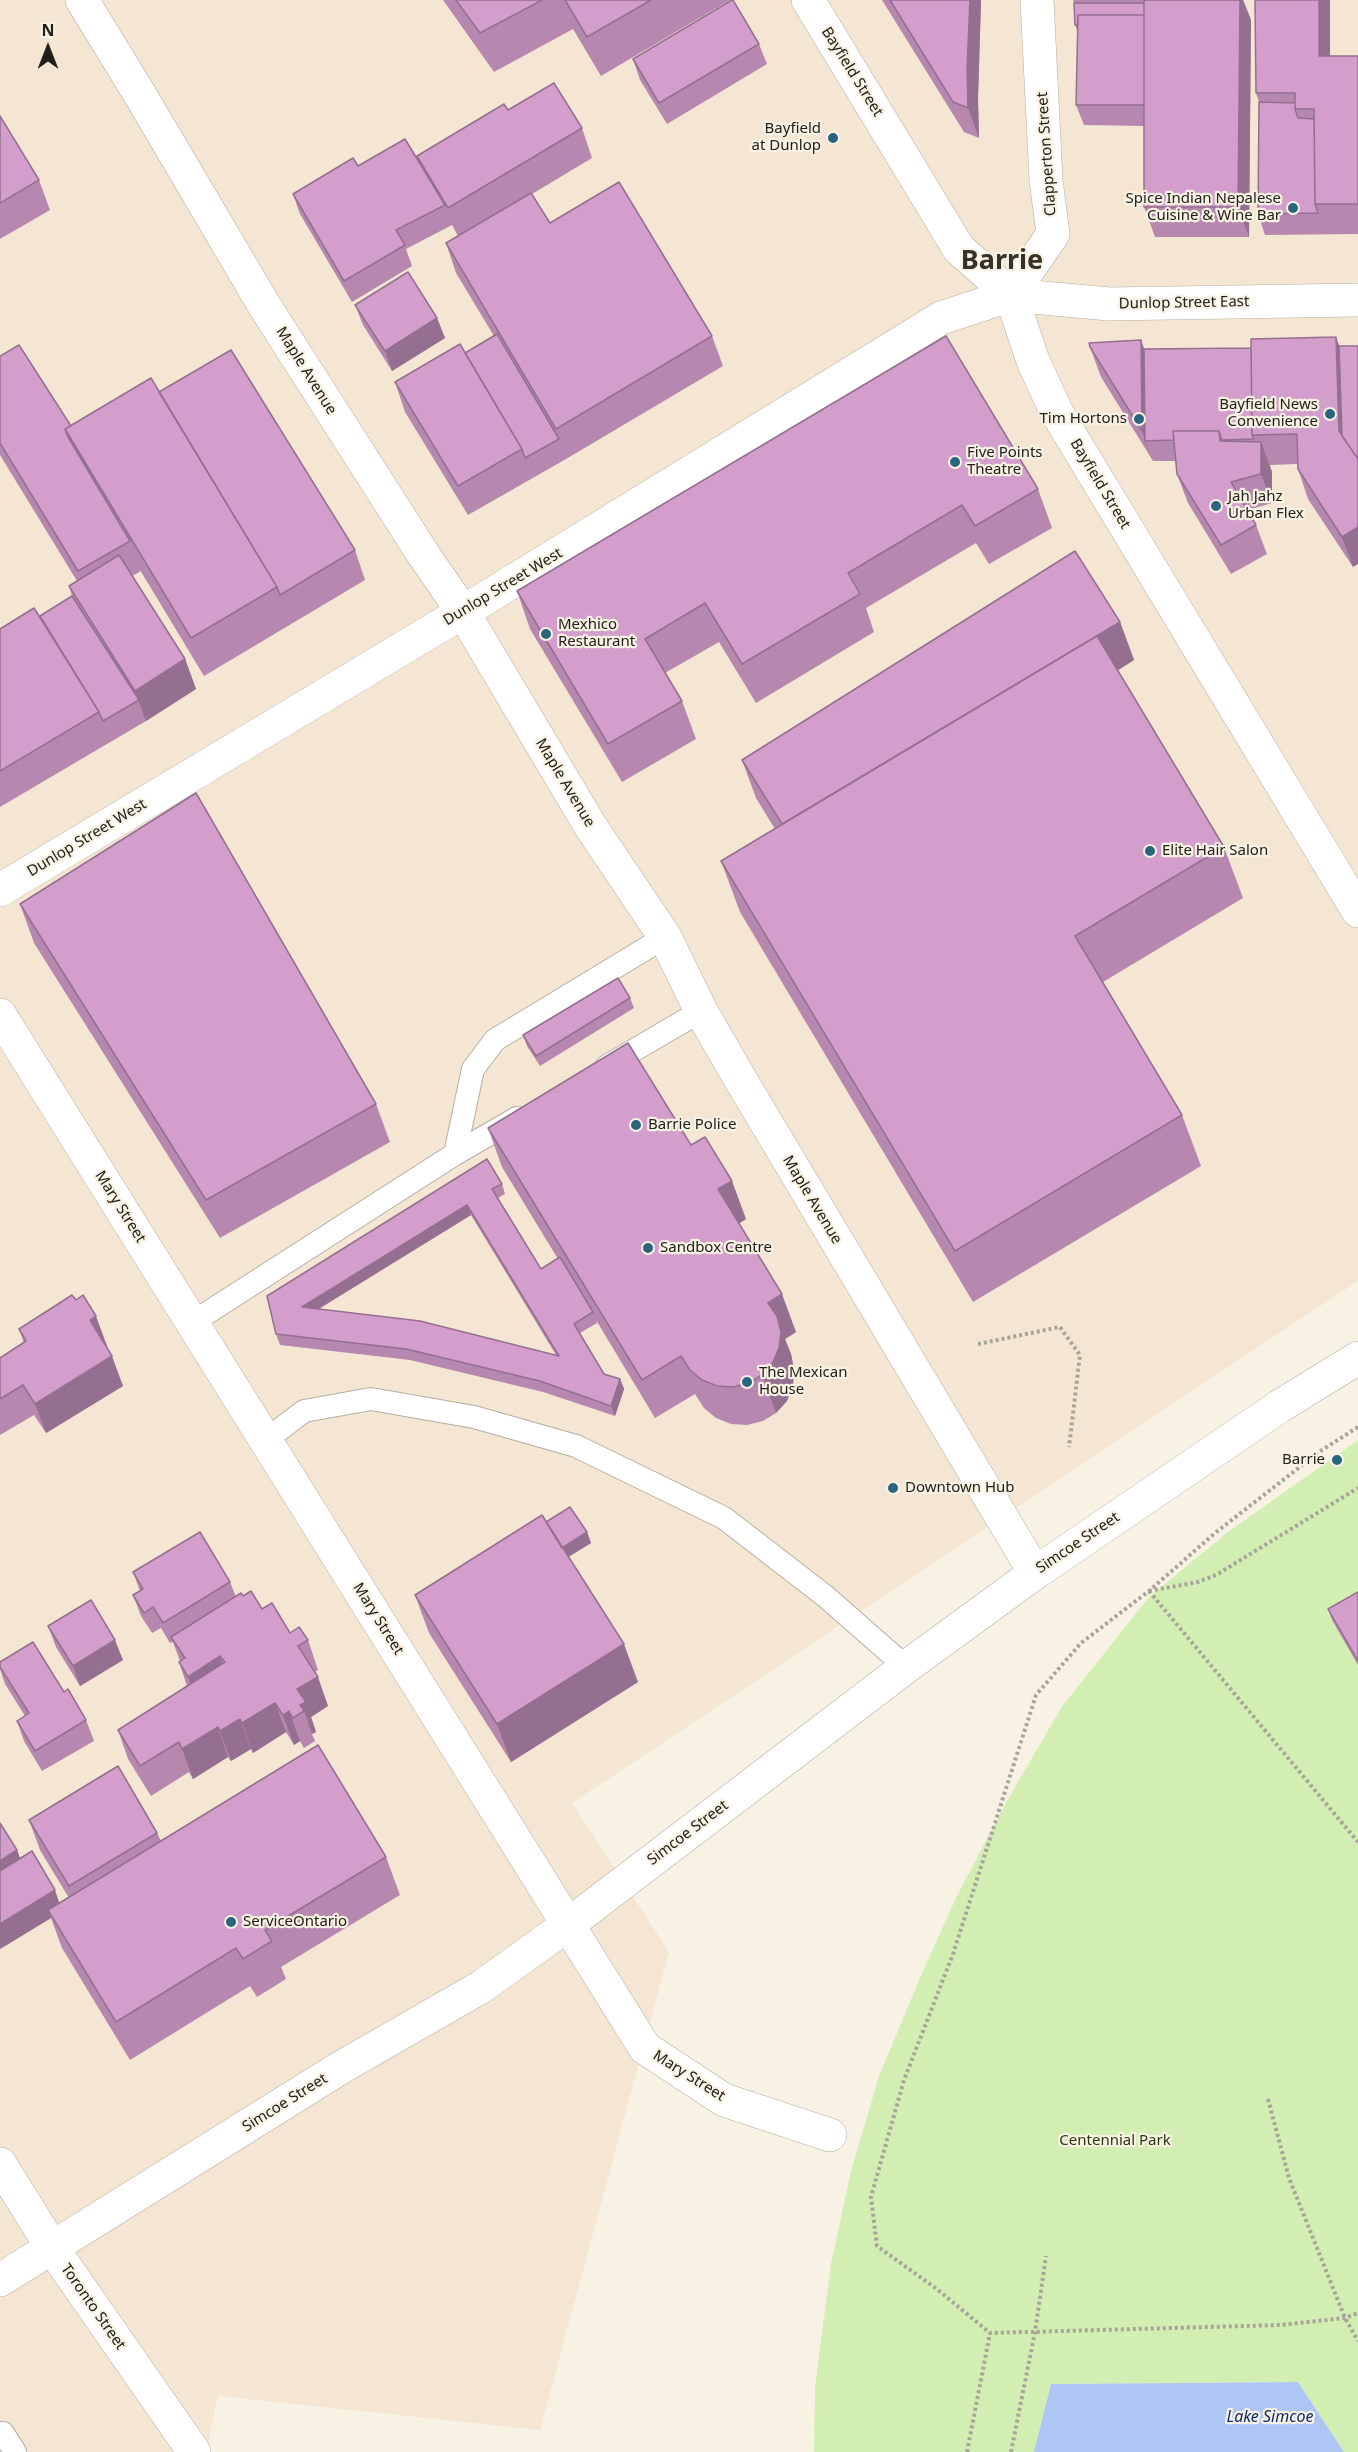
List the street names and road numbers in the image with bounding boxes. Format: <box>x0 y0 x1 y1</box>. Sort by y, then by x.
street label: Bayfield Street <box>817 24 887 120</box>
street label: Clapperton Street <box>1034 91 1060 217</box>
street label: Dunlop Street East <box>1119 293 1249 313</box>
street label: Maple Avenue <box>272 324 340 418</box>
street label: Bayfield Street <box>1066 436 1134 532</box>
street label: Dunlop Street West <box>440 544 566 630</box>
street label: Maple Avenue <box>531 735 599 831</box>
street label: Dunlop Street West <box>24 795 150 881</box>
street label: Maple Avenue <box>778 1152 846 1248</box>
street label: Mary Street <box>91 1168 149 1246</box>
street label: Simcoe Street <box>1033 1509 1123 1577</box>
street label: Mary Street <box>349 1580 407 1658</box>
street label: Simcoe Street <box>644 1797 732 1869</box>
street label: Mary Street <box>650 2047 728 2105</box>
street label: Simcoe Street <box>239 2070 331 2136</box>
street label: Toronto Street <box>57 2261 129 2353</box>

